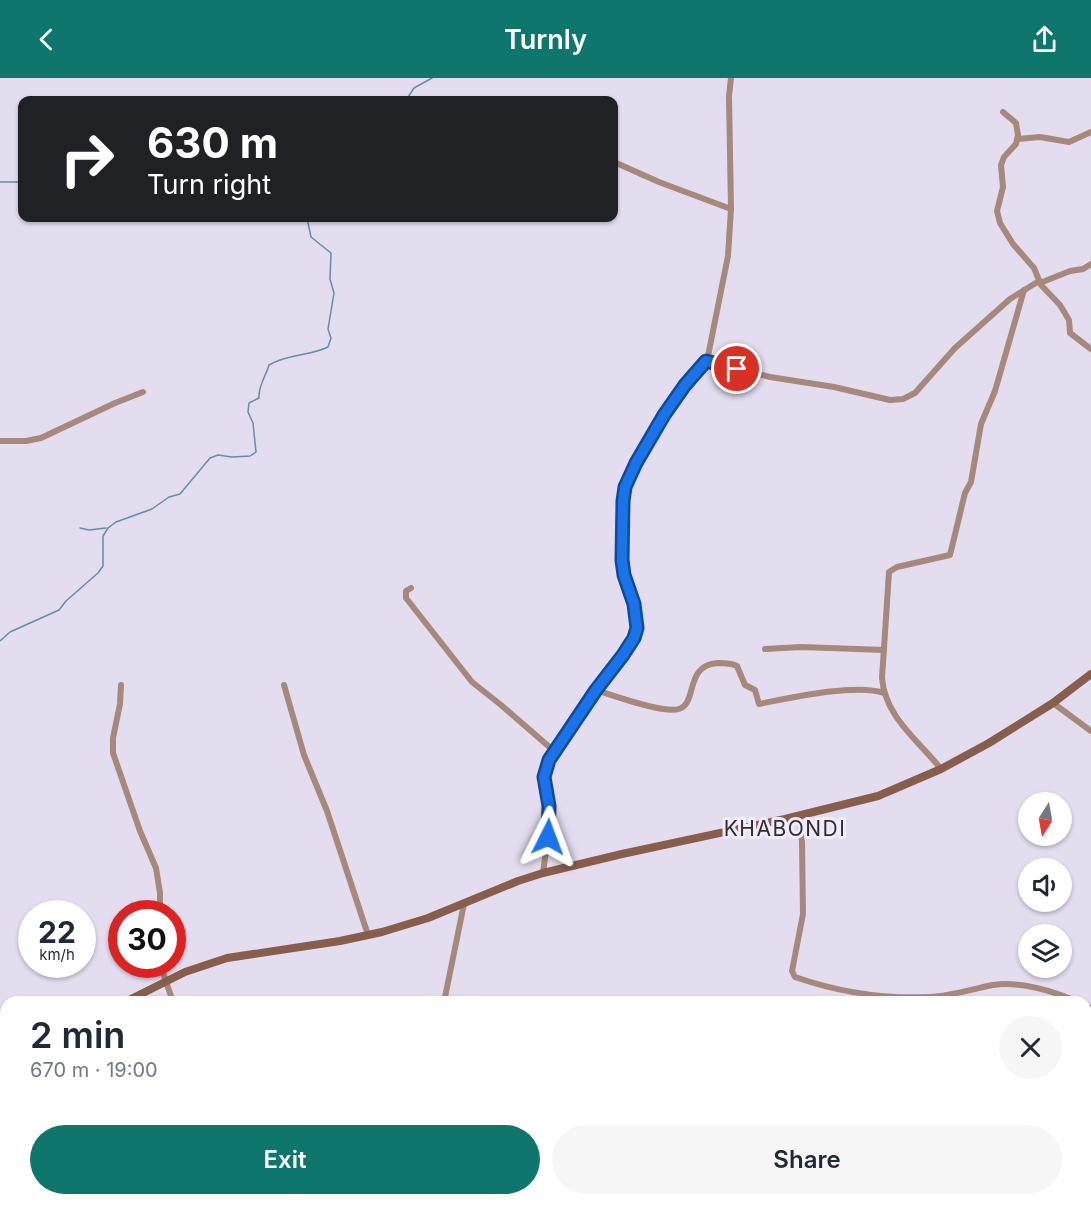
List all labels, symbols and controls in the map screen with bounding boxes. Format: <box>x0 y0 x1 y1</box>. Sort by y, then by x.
icon: back <box>30 23 63 56</box>
text: Turnly <box>504 23 587 56</box>
icon: share <box>1028 23 1061 56</box>
text: 630 m <box>147 117 278 168</box>
icon: right <box>48 120 126 198</box>
text: Turn right <box>147 168 271 201</box>
pin <box>711 343 762 394</box>
icon: arrive <box>720 352 753 385</box>
north arrow <box>1018 792 1072 846</box>
map controls <box>1018 792 1072 978</box>
position arrow <box>516 805 580 869</box>
district label: KHABONDI <box>724 816 846 841</box>
button: sound <box>1018 858 1072 912</box>
speed limit sign: 30 <box>108 900 186 978</box>
text: 22 <box>38 914 76 950</box>
button: layers <box>1018 924 1072 978</box>
text: km/h <box>39 945 75 964</box>
text: 2 min <box>30 1013 125 1057</box>
button: close <box>999 1016 1062 1079</box>
text: 670 m · 19:00 <box>30 1058 158 1082</box>
button: Exit <box>30 1125 540 1194</box>
button: Share <box>552 1125 1062 1194</box>

